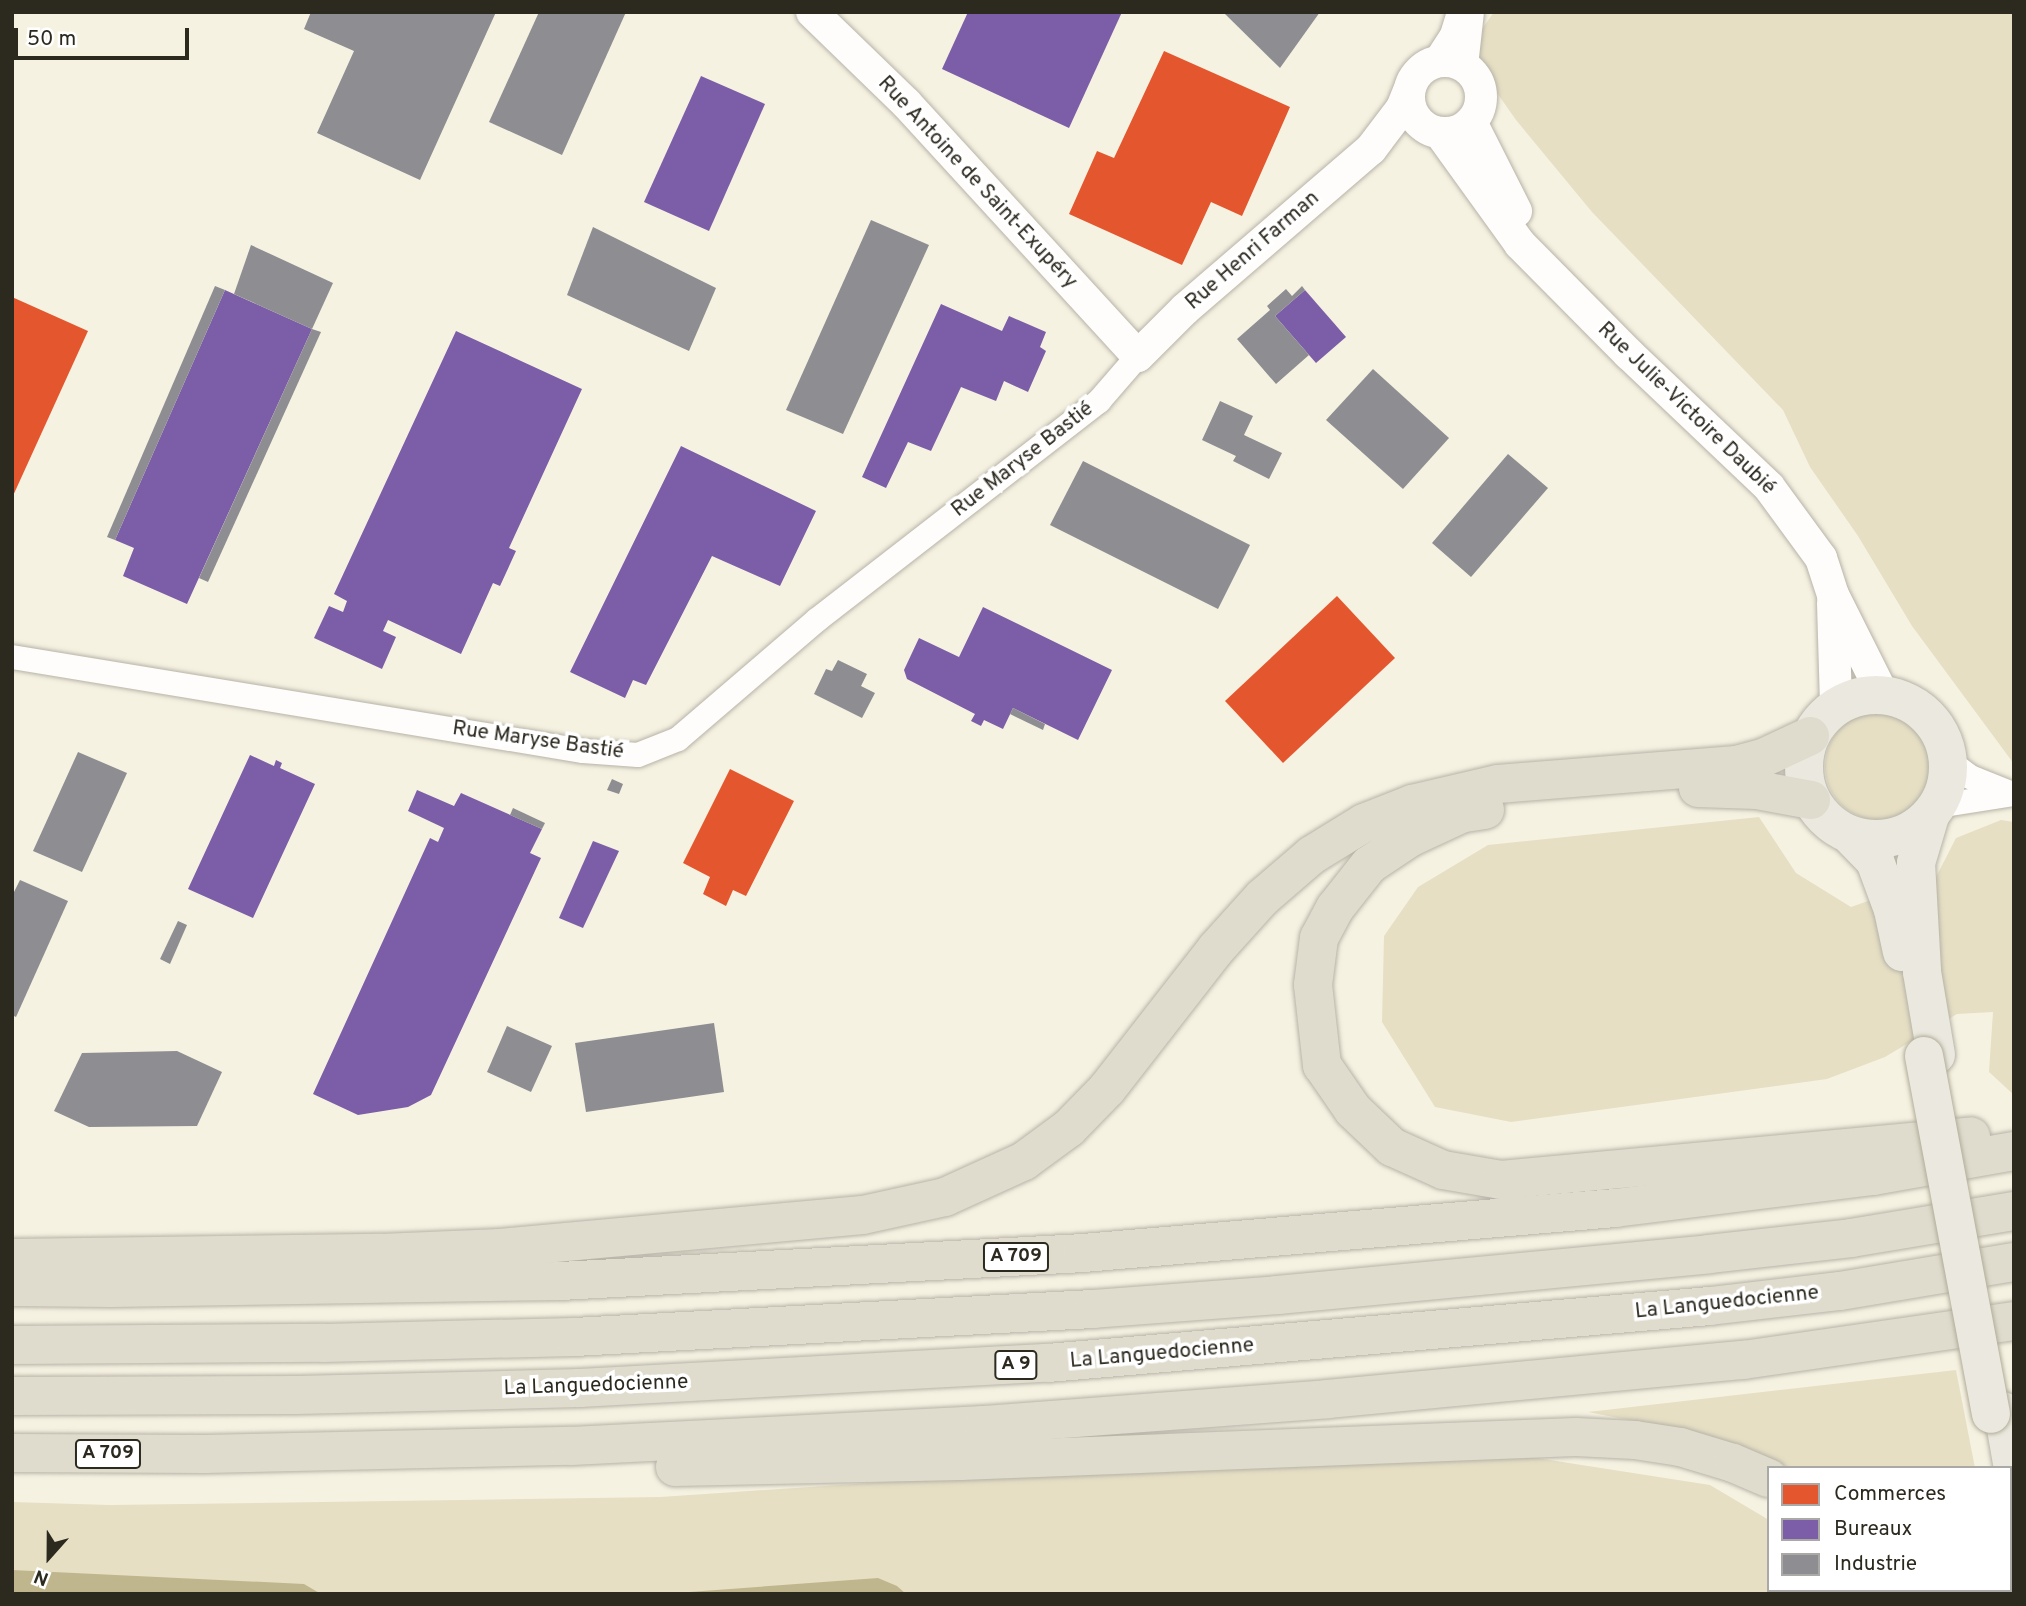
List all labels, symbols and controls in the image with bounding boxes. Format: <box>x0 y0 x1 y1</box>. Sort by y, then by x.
scale bar <box>18 14 192 58</box>
text: 50 m <box>27 26 76 53</box>
street label: Rue Antoine de Saint-Exupéry <box>872 71 1082 295</box>
street label: Rue Henri Farman <box>1181 186 1325 316</box>
street label: Rue Julie-Victoire Daubié <box>1592 317 1780 501</box>
street label: Rue Maryse Bastié <box>947 397 1099 523</box>
street label: Rue Maryse Bastié <box>451 716 625 766</box>
road number: A 709 <box>981 1242 1051 1273</box>
street label: La Languedocienne <box>1634 1281 1820 1325</box>
street label: La Languedocienne <box>1069 1333 1255 1375</box>
road number: A 9 <box>993 1350 1039 1380</box>
street label: La Languedocienne <box>503 1370 689 1402</box>
road number: A 709 <box>73 1438 143 1470</box>
legend <box>1767 1466 2012 1592</box>
text: Commerces <box>1834 1481 1946 1508</box>
text: Bureaux <box>1834 1516 1912 1543</box>
north arrow <box>14 1522 84 1592</box>
text: Industrie <box>1834 1551 1917 1578</box>
text: N <box>31 1563 52 1590</box>

